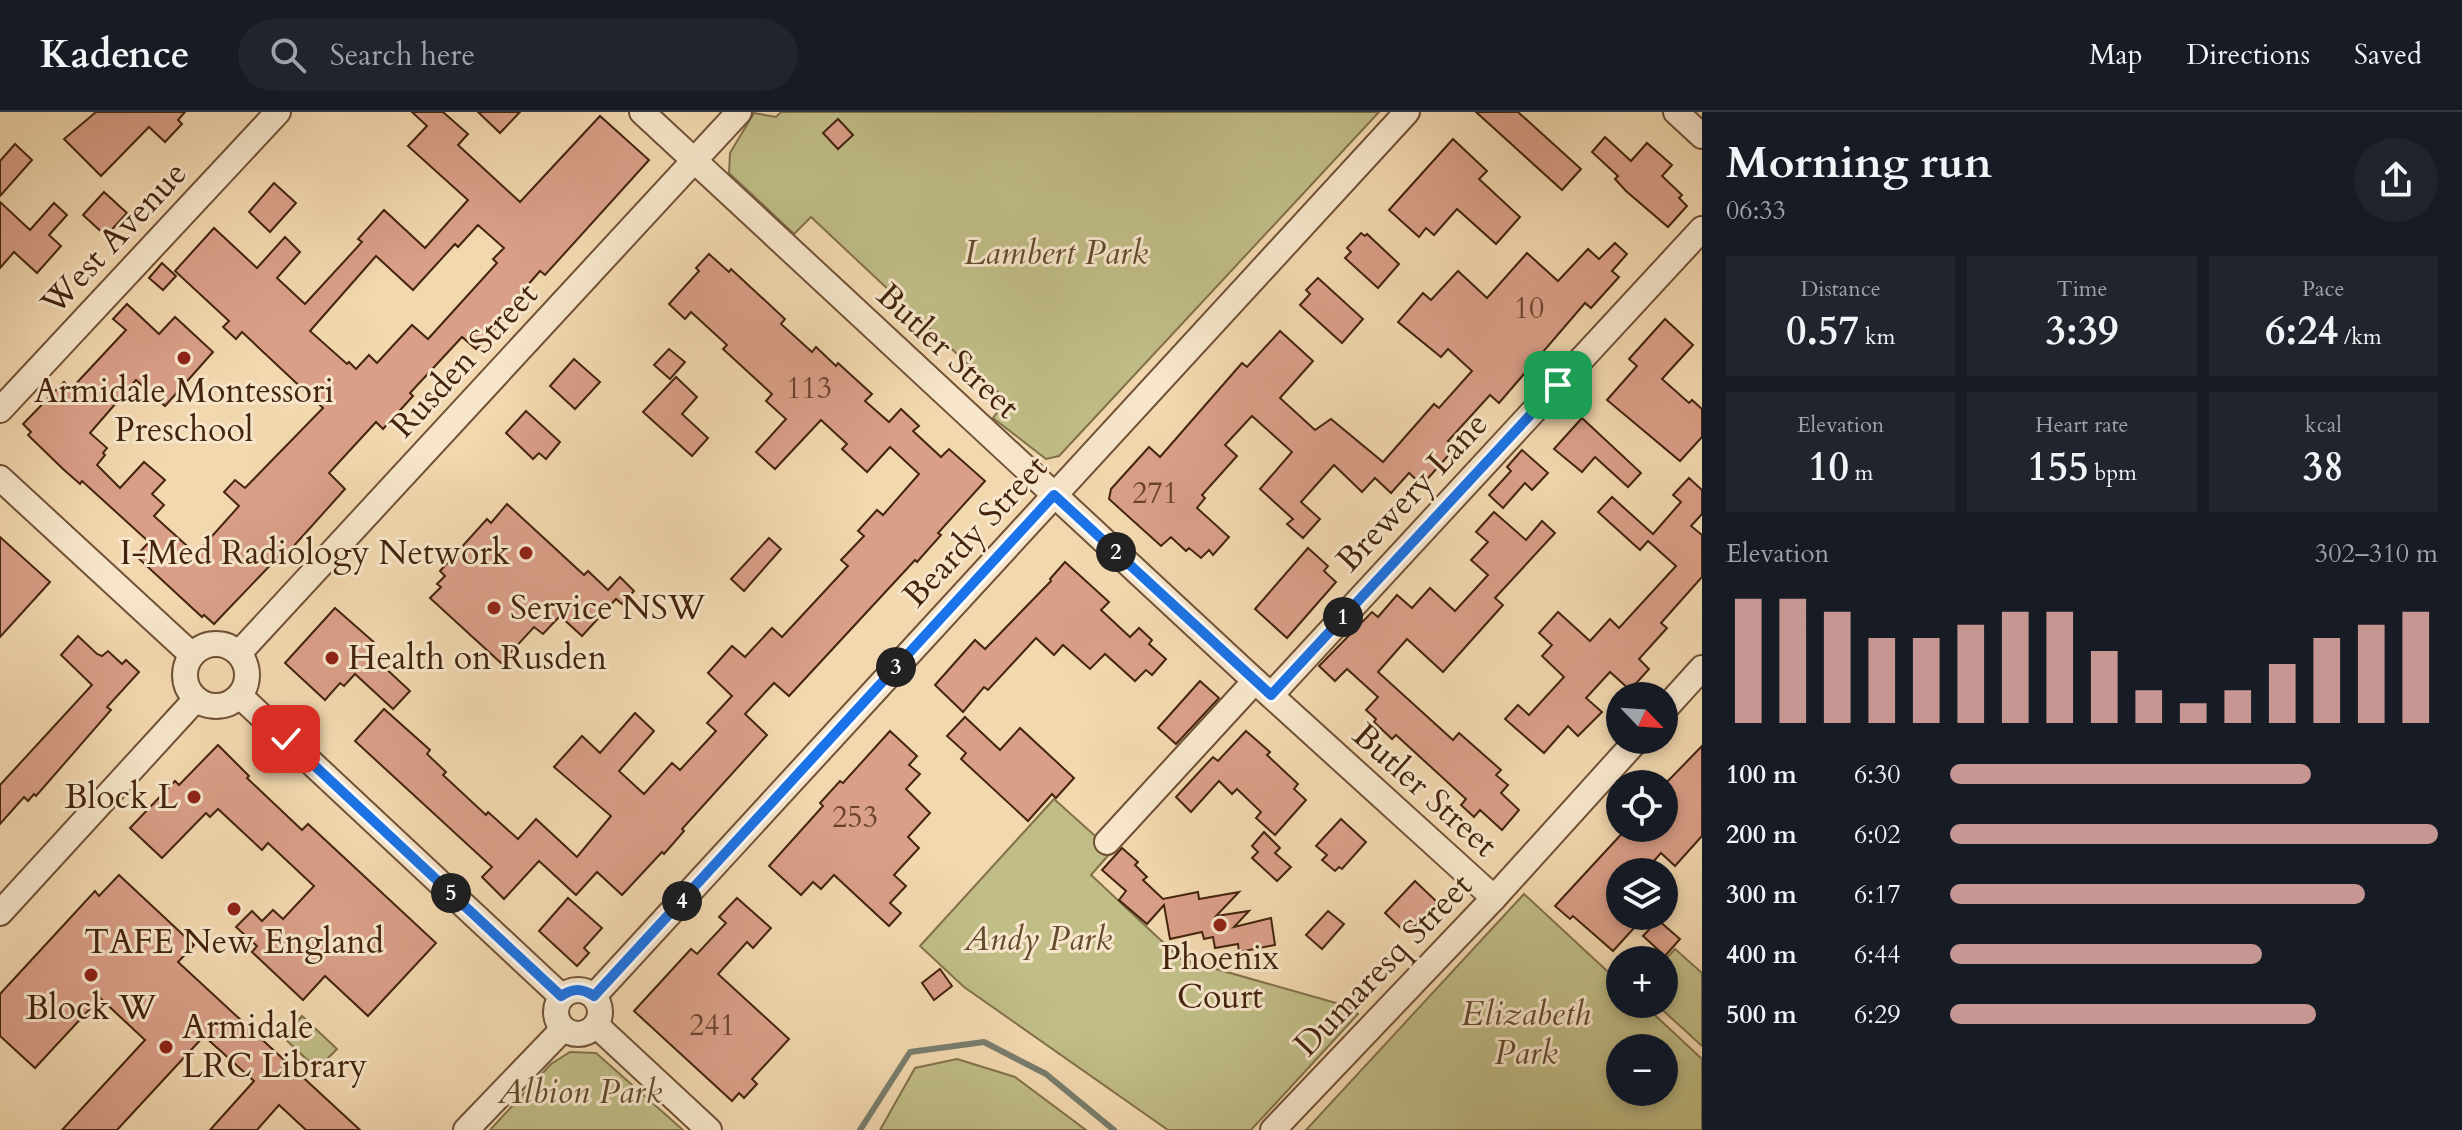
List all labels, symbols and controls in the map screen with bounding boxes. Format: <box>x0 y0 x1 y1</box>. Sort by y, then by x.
search box <box>238 19 798 91</box>
text: Kadence <box>40 29 190 81</box>
icon: search <box>266 33 310 77</box>
text: Search here <box>330 35 475 76</box>
text: Map <box>2089 36 2143 74</box>
text: Directions <box>2187 36 2310 74</box>
text: Saved <box>2354 36 2422 74</box>
text: Morning run <box>1726 133 1992 193</box>
button: share <box>2354 138 2438 222</box>
street label: West Avenue <box>30 151 197 326</box>
text: 06:33 <box>1726 193 1786 228</box>
park label: Lambert Park <box>964 230 1148 276</box>
street label: Rusden Street <box>380 272 548 448</box>
street label: Butler Street <box>867 273 1030 429</box>
text: Distance <box>1800 274 1881 304</box>
text: Time <box>2057 274 2107 304</box>
text: Pace <box>2302 274 2345 304</box>
house number: 10 <box>1514 288 1544 329</box>
text: 0.57 <box>1786 304 1859 359</box>
text: 3:39 <box>2045 304 2119 359</box>
text: 6:24 <box>2265 304 2338 359</box>
text: km <box>1859 322 1895 352</box>
text: /km <box>2338 322 2382 352</box>
marker: Armidale Montessori Preschool <box>175 349 193 367</box>
pin <box>1524 351 1592 419</box>
icon: arrive <box>1536 363 1580 407</box>
place label: Armidale Montessori Preschool <box>34 368 334 453</box>
house number: 113 <box>786 368 832 409</box>
street label: Brewery Lane <box>1326 402 1498 582</box>
text: Elevation <box>1797 410 1884 440</box>
text: Heart rate <box>2035 410 2129 440</box>
text: kcal <box>2305 410 2342 440</box>
text: 10 <box>1808 440 1849 495</box>
text: 155 <box>2027 440 2089 495</box>
text: 38 <box>2303 440 2344 495</box>
street label: Beardy Street <box>892 445 1058 617</box>
text: m <box>1849 458 1873 488</box>
text: bpm <box>2089 458 2137 488</box>
house number: 271 <box>1132 473 1178 514</box>
place label: I-Med Radiology Network <box>120 530 511 576</box>
pin: 2 <box>1096 532 1136 572</box>
text: Elevation <box>1726 536 1829 571</box>
text: 302–310 m <box>2315 536 2438 571</box>
text: 2 <box>1110 537 1122 567</box>
marker: I-Med Radiology Network <box>517 544 535 562</box>
place label: Service NSW <box>510 585 706 631</box>
pin: 1 <box>1323 597 1363 637</box>
marker: Service NSW <box>485 599 503 617</box>
text: 1 <box>1337 602 1349 632</box>
place label: Health on Rusden <box>348 635 607 681</box>
pin: 3 <box>876 647 916 687</box>
marker: Health on Rusden <box>323 649 341 667</box>
text: 3 <box>890 652 902 682</box>
north arrow <box>1606 682 1678 754</box>
map controls <box>1606 682 1678 1106</box>
pin <box>252 705 320 773</box>
street label: Butler Street <box>1343 713 1507 867</box>
icon: check <box>264 717 308 761</box>
text: 100 m <box>1726 757 1797 792</box>
text: 6:30 <box>1854 757 1901 792</box>
button: locate <box>1606 770 1678 842</box>
place label: Block L <box>64 774 178 820</box>
marker: Block L <box>185 788 203 806</box>
house number: 253 <box>832 797 878 838</box>
text: 200 m <box>1726 817 1797 852</box>
text: 6:02 <box>1854 817 1901 852</box>
button: layers <box>1606 858 1678 930</box>
street label: Dumaresq Street <box>1284 863 1482 1067</box>
pin: 5 <box>431 873 471 913</box>
text: 300 m <box>1726 877 1797 912</box>
text: 6:17 <box>1854 877 1901 912</box>
text: 5 <box>445 878 457 908</box>
pin: 4 <box>662 881 702 921</box>
text: 4 <box>676 886 688 916</box>
marker: TAFE New England <box>225 900 243 918</box>
park label: Andy Park <box>963 916 1112 962</box>
marker: Phoenix Court <box>1211 916 1229 934</box>
place label: TAFE New England <box>84 919 384 965</box>
place label: Phoenix Court <box>1161 935 1279 1020</box>
text: 400 m <box>1726 937 1797 972</box>
text: 6:44 <box>1854 937 1901 972</box>
button: + <box>1606 946 1678 1018</box>
marker: Block W <box>82 966 100 984</box>
place label: Block W <box>26 985 157 1031</box>
park label: Elizabeth Park <box>1461 991 1591 1076</box>
text: 500 m <box>1726 997 1797 1032</box>
text: 6:29 <box>1854 997 1901 1032</box>
place label: Armidale LRC Library <box>182 1004 367 1089</box>
house number: 241 <box>689 1005 735 1046</box>
button: − <box>1606 1034 1678 1106</box>
marker: Armidale LRC Library <box>157 1038 175 1056</box>
park label: Albion Park <box>497 1069 662 1115</box>

